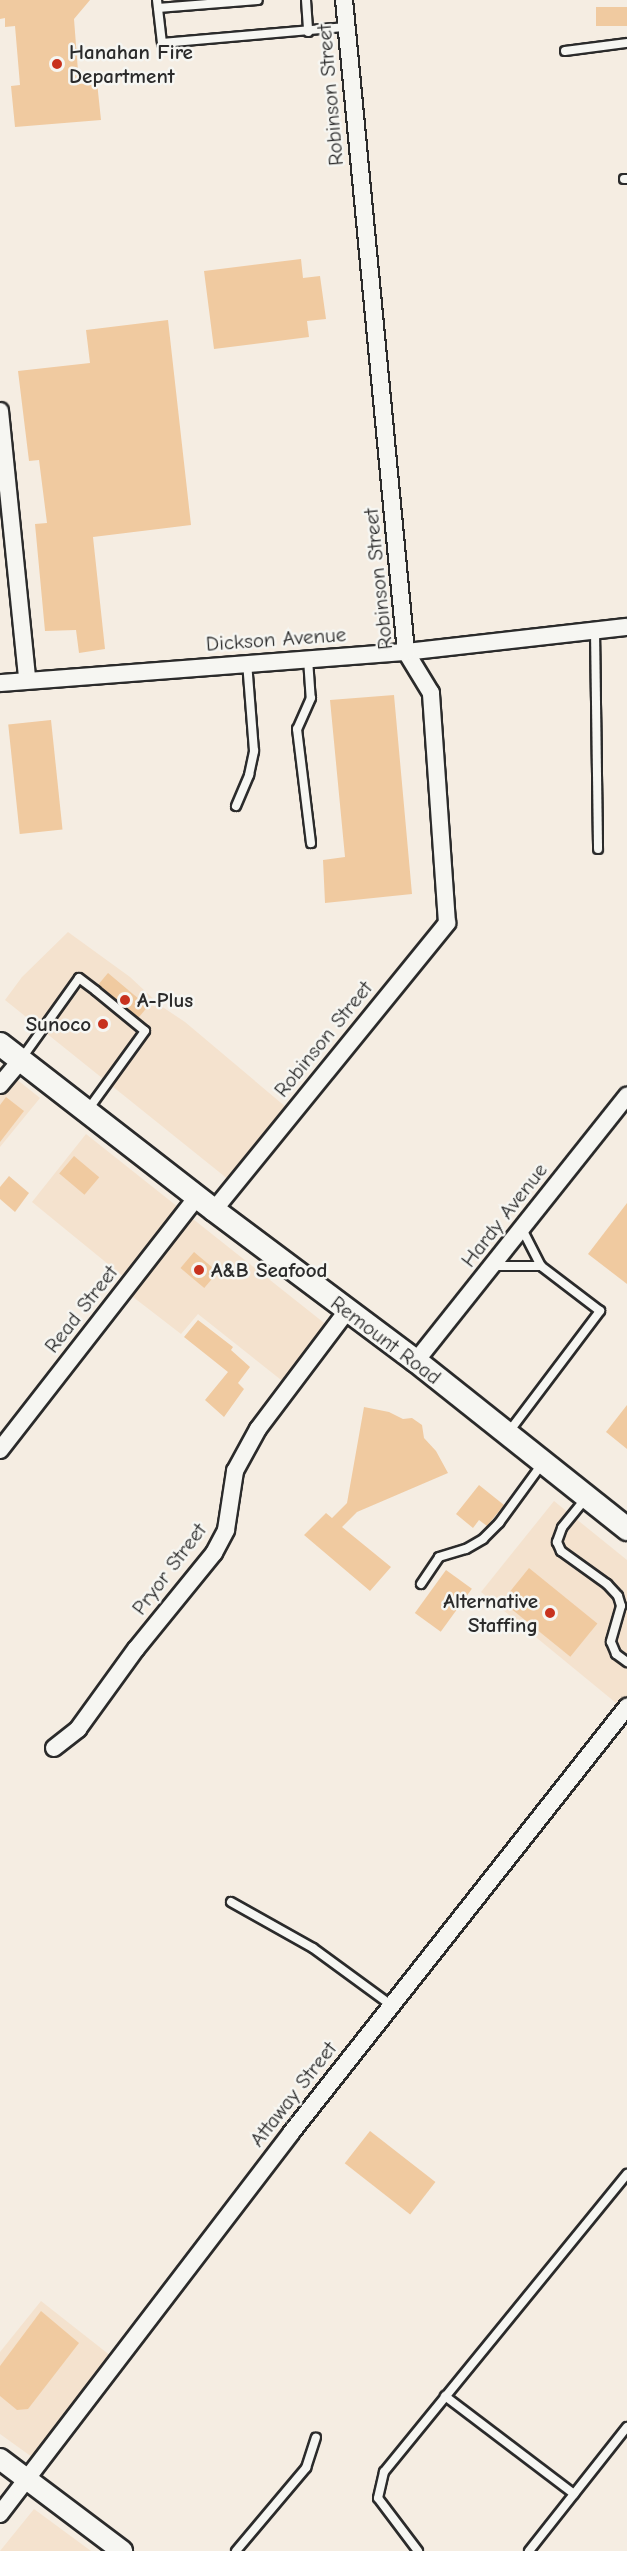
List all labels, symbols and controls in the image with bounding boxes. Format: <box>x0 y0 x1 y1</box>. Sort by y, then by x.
street label: Robinson Street <box>311 23 349 167</box>
place label: Hanahan Fire Department <box>69 39 193 89</box>
marker: Hanahan Fire Department <box>50 57 64 71</box>
street label: Robinson Street <box>358 507 398 651</box>
street label: Dickson Avenue <box>205 622 347 656</box>
street label: Robinson Street <box>269 976 377 1102</box>
place label: A-Plus <box>137 987 193 1013</box>
marker: A-Plus <box>118 993 132 1007</box>
place label: Sunoco <box>26 1011 91 1037</box>
marker: Sunoco <box>96 1017 110 1031</box>
street label: Hardy Avenue <box>456 1158 552 1272</box>
place label: A&B Seafood <box>211 1257 327 1283</box>
street label: Read Street <box>39 1260 123 1358</box>
marker: A&B Seafood <box>192 1263 206 1277</box>
street label: Remount Road <box>326 1290 446 1390</box>
street label: Pryor Street <box>126 1518 212 1620</box>
place label: Alternative Staffing <box>443 1588 538 1638</box>
marker: Alternative Staffing <box>543 1606 557 1620</box>
street label: Attaway Street <box>244 2036 342 2152</box>

